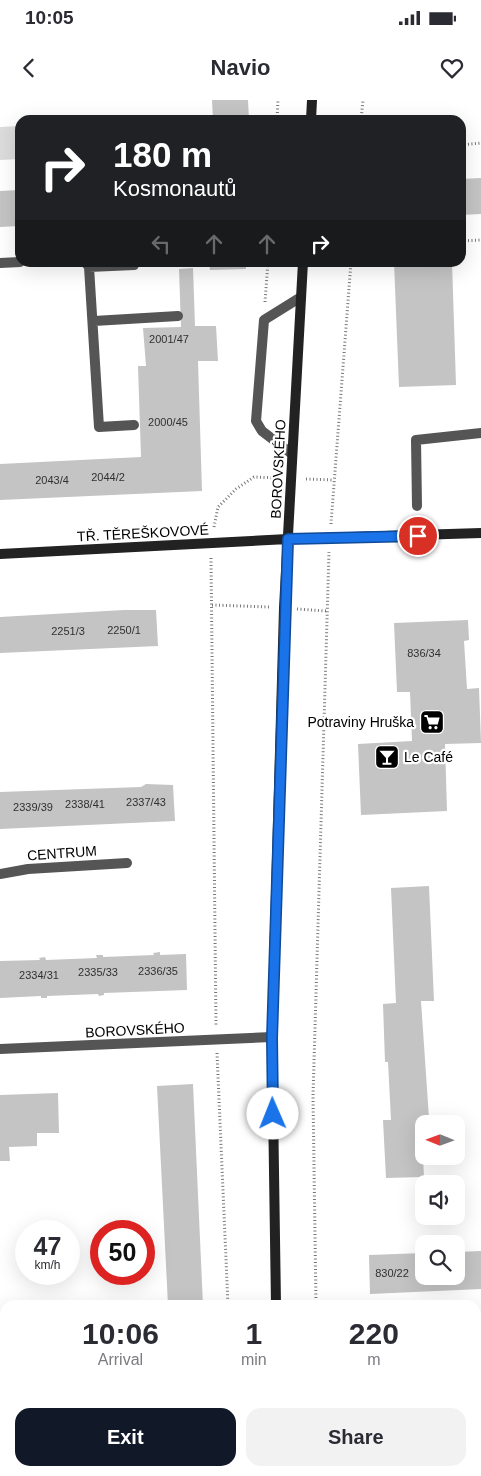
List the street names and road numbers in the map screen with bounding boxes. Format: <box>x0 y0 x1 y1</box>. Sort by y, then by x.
street label: BOROVSKÉHO <box>267 419 289 519</box>
street label: TŘ. TĚREŠKOVOVÉ <box>77 522 209 544</box>
street label: CENTRUM <box>27 843 97 863</box>
street label: BOROVSKÉHO <box>85 1019 185 1041</box>

